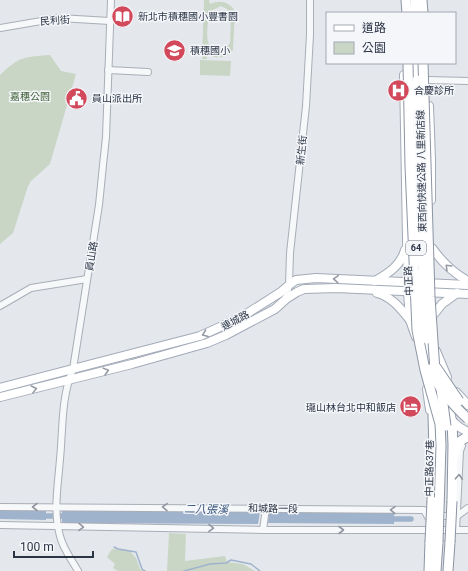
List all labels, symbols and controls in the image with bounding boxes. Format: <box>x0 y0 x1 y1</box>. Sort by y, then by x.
library icon: 新北市積穗國小豐書園 <box>110 3 136 29</box>
place label: 新北市積穗國小豐書園 <box>138 11 238 22</box>
legend <box>326 12 456 64</box>
street label: 民利街 <box>40 14 70 27</box>
text: 道路 <box>362 21 386 35</box>
school or university icon: 積穗國小 <box>162 37 188 63</box>
text: 公園 <box>362 41 386 55</box>
place label: 積穗國小 <box>190 45 230 56</box>
hospital icon: 合慶診所 <box>385 77 411 103</box>
public building icon: 員山派出所 <box>64 85 90 111</box>
place label: 合慶診所 <box>414 85 454 96</box>
park label: 嘉穗公園 <box>10 91 50 102</box>
place label: 員山派出所 <box>92 93 142 104</box>
street label: 東西向快速公路 八里新店線 <box>415 110 428 232</box>
street label: 新生街 <box>294 135 309 166</box>
street label: 員山路 <box>84 240 99 272</box>
road number: 64 <box>406 241 426 255</box>
one-way arrow <box>445 264 453 272</box>
street label: 中正路 <box>402 266 415 296</box>
one-way arrow <box>333 274 339 283</box>
street label: 連城路 <box>219 309 251 332</box>
one-way arrow <box>201 329 208 337</box>
one-way arrow <box>102 367 109 376</box>
one-way arrow <box>31 385 37 393</box>
hotel icon: 瓏山林台北中和飯店 <box>398 394 424 420</box>
place label: 瓏山林台北中和飯店 <box>306 402 396 413</box>
street label: 中正路637巷 <box>424 439 435 497</box>
one-way arrow <box>454 474 463 480</box>
one-way arrow <box>32 503 38 511</box>
one-way arrow <box>162 503 168 512</box>
water label: 二八張溪 <box>184 503 230 516</box>
street label: 和城路一段 <box>248 503 298 514</box>
one-way arrow <box>390 506 396 514</box>
one-way arrow <box>78 523 84 531</box>
one-way arrow <box>208 524 214 533</box>
one-way arrow <box>338 526 344 534</box>
scale bar <box>14 533 93 559</box>
text: 100 m <box>20 540 54 554</box>

